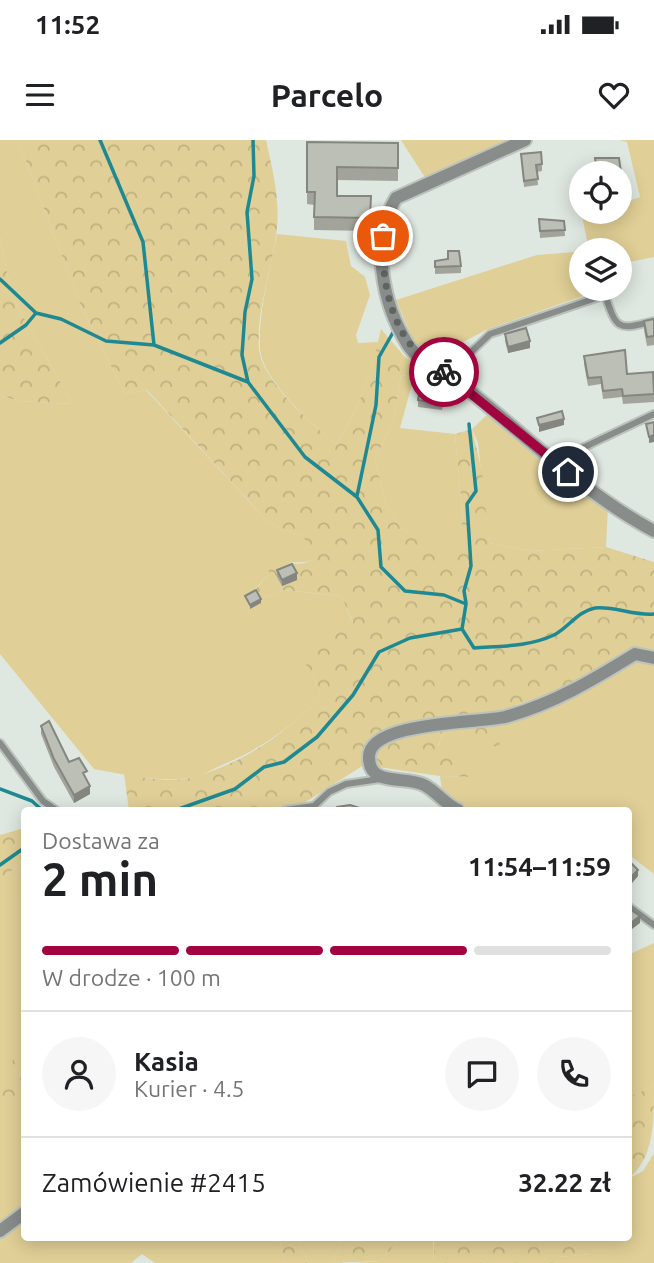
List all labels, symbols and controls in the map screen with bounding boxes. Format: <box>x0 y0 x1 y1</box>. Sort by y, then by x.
text: 11:52 <box>35 10 100 39</box>
icon: menu <box>21 76 59 114</box>
icon: heart <box>595 76 633 114</box>
text: Parcelo <box>271 77 383 113</box>
map controls <box>569 161 632 301</box>
button: locate <box>569 161 632 224</box>
pin <box>353 206 413 266</box>
icon: bag <box>364 217 402 255</box>
button: layers <box>569 238 632 301</box>
courier <box>409 337 479 407</box>
icon: bike <box>425 353 463 391</box>
pin <box>538 442 598 502</box>
icon: home <box>549 453 587 491</box>
text: Dostawa za <box>42 828 160 853</box>
text: 11:54–11:59 <box>468 852 611 881</box>
text: 2 min <box>42 853 158 905</box>
text: W drodze · 100 m <box>42 965 221 990</box>
button: person <box>42 1037 116 1111</box>
button: chat <box>445 1037 519 1111</box>
button: phone <box>537 1037 611 1111</box>
text: Kasia <box>134 1047 199 1076</box>
text: Kurier · 4.5 <box>134 1076 245 1101</box>
text: Zamówienie #2415 <box>42 1168 266 1197</box>
text: 32.22 zł <box>518 1168 611 1197</box>

